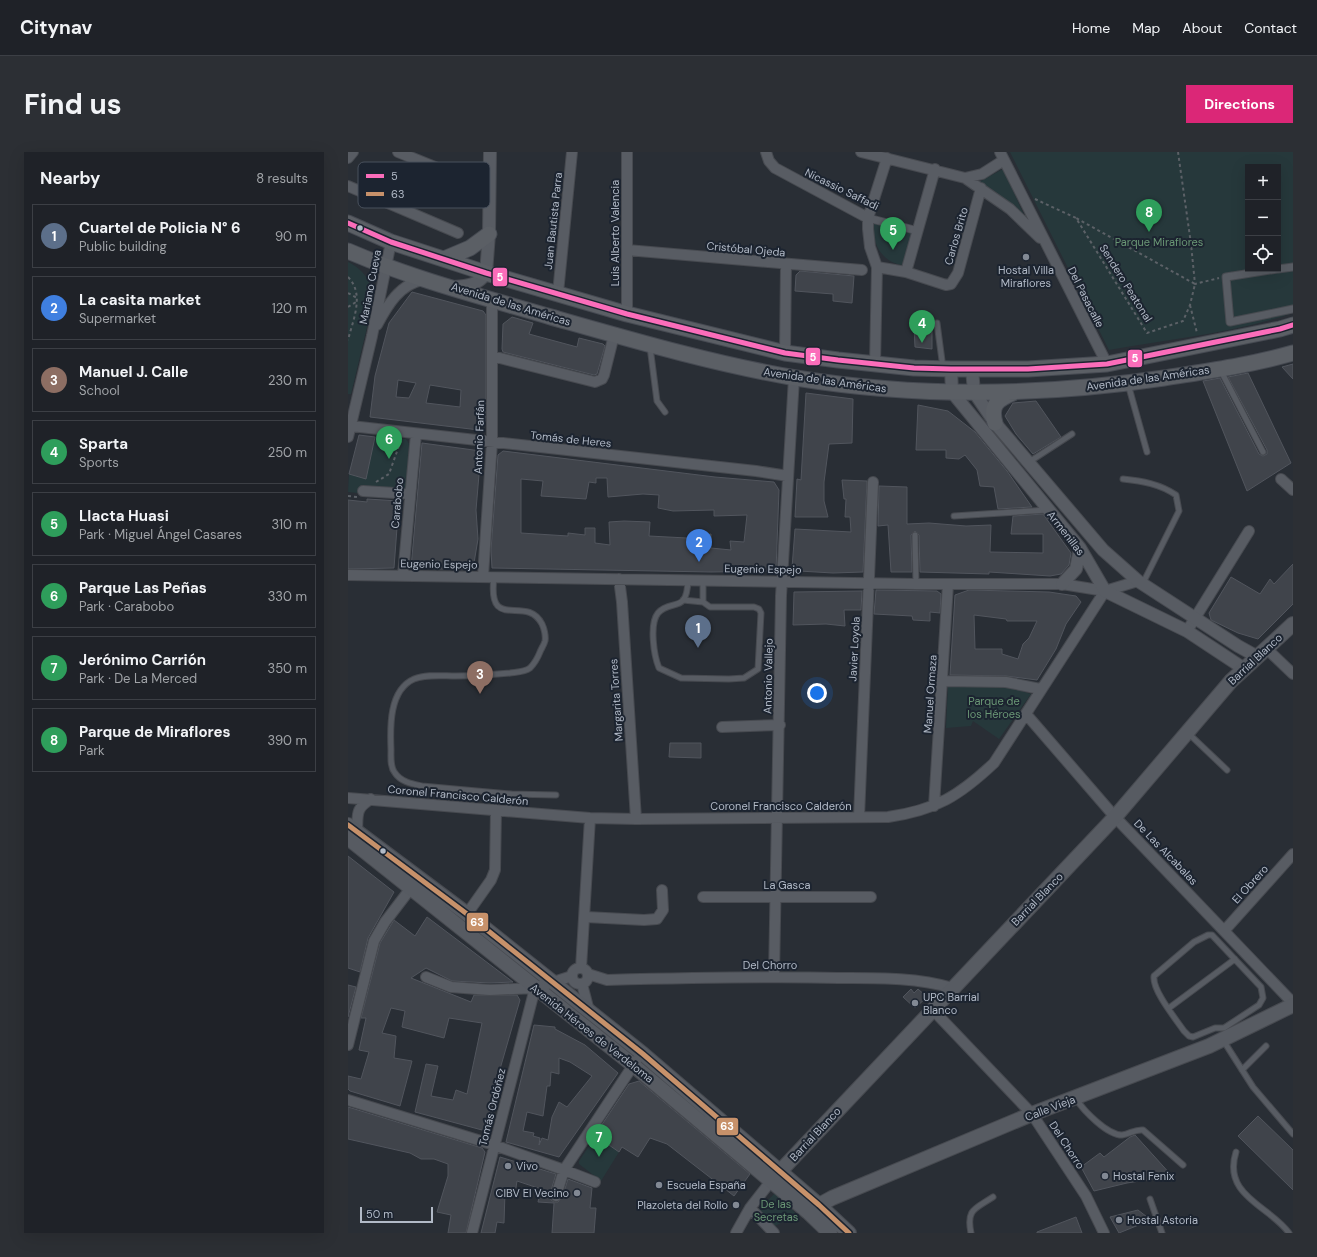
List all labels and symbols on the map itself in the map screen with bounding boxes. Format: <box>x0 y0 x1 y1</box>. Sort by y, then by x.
legend <box>358 162 490 208</box>
street label: Nicassio Saffadi <box>803 165 881 213</box>
text: 5 <box>391 169 398 183</box>
street label: Juan Bautista Parra <box>541 172 565 270</box>
street label: Luis Alberto Valencia <box>608 180 622 286</box>
text: 63 <box>391 187 404 201</box>
pin: 8 <box>1136 199 1162 232</box>
street label: Carlos Brito <box>941 206 971 266</box>
pin: 5 <box>880 217 906 250</box>
unlabelled marker <box>355 223 365 233</box>
park label: Parque Miraflores <box>1115 235 1203 249</box>
street label: Cristóbal Ojeda <box>706 239 786 259</box>
street label: Sendero Peatonal <box>1096 242 1156 324</box>
street label: Mariano Cueva <box>356 249 384 325</box>
marker: Hostal Villa Miraflores <box>1021 252 1031 262</box>
place label: Hostal Villa Miraflores <box>998 263 1054 290</box>
street label: Del Pasacalle <box>1065 264 1107 330</box>
line badge: 5 <box>492 267 508 287</box>
text: 5 <box>497 270 504 284</box>
street label: Avenida de las Américas <box>450 279 572 329</box>
pin: 4 <box>909 310 935 343</box>
line badge: 5 <box>805 347 821 366</box>
line badge: 5 <box>1127 349 1143 368</box>
text: 5 <box>810 350 817 364</box>
text: 5 <box>1132 351 1139 365</box>
street label: Avenida de las Américas <box>1086 362 1210 394</box>
street label: Avenida de las Américas <box>763 364 887 396</box>
street label: Antonio Farfán <box>471 400 487 474</box>
pin: 6 <box>376 426 402 459</box>
street label: Tomás de Heres <box>530 428 612 450</box>
street label: Carabobo <box>388 477 406 529</box>
street label: Armenillas <box>1044 508 1088 558</box>
pin: 2 <box>686 529 712 562</box>
street label: Eugenio Espejo <box>400 556 478 572</box>
street label: Eugenio Espejo <box>724 561 802 577</box>
pin: 1 <box>685 615 711 648</box>
street label: Javier Loyola <box>845 616 863 682</box>
street label: Barrial Blanco <box>1225 630 1285 688</box>
street label: Antonio Vallejo <box>760 638 776 714</box>
street label: Manuel Ormaza <box>920 654 940 734</box>
street label: Margarita Torres <box>606 658 626 742</box>
pin: 3 <box>467 661 493 694</box>
your location <box>807 683 827 703</box>
park label: Parque de los Héroes <box>967 694 1021 721</box>
street label: Coronel Francisco Calderón <box>387 782 529 808</box>
street label: Coronel Francisco Calderón <box>710 799 852 813</box>
street label: De Las Alcabalas <box>1131 816 1201 888</box>
unlabelled marker <box>378 846 388 856</box>
street label: El Obrero <box>1229 862 1271 906</box>
street label: Barrial Blanco <box>1008 869 1066 929</box>
street label: La Gasca <box>764 878 810 892</box>
line badge: 63 <box>466 912 489 932</box>
text: 63 <box>470 915 484 929</box>
street label: Del Chorro <box>743 958 797 972</box>
street label: Avenida Héroes de Verdeloma <box>527 980 657 1086</box>
place label: UPC Barrial Blanco <box>923 990 979 1017</box>
marker: UPC Barrial Blanco <box>910 998 920 1008</box>
street label: Tomás Ordóñez <box>476 1067 508 1147</box>
street label: Calle Vieja <box>1023 1092 1077 1124</box>
street label: Barrial Blanco <box>786 1104 844 1164</box>
line badge: 63 <box>716 1117 739 1136</box>
street label: Del Chorro <box>1046 1118 1088 1172</box>
text: 63 <box>720 1119 734 1133</box>
pin: 7 <box>586 1124 612 1157</box>
place label: Vivo <box>516 1159 538 1173</box>
marker: Vivo <box>503 1161 513 1171</box>
place label: Hostal Fenix <box>1113 1169 1175 1183</box>
marker: Hostal Fenix <box>1100 1171 1110 1181</box>
place label: Escuela España <box>667 1178 746 1192</box>
marker: Escuela España <box>654 1180 664 1190</box>
place label: CIBV El Vecino <box>496 1186 569 1200</box>
marker: CIBV El Vecino <box>572 1188 582 1198</box>
park label: De las Secretas <box>754 1197 798 1224</box>
place label: Plazoleta del Rollo <box>637 1198 728 1212</box>
marker: Plazoleta del Rollo <box>731 1200 741 1210</box>
scale bar <box>360 1205 433 1224</box>
place label: Hostal Astoria <box>1127 1213 1198 1227</box>
marker: Hostal Astoria <box>1114 1215 1124 1225</box>

